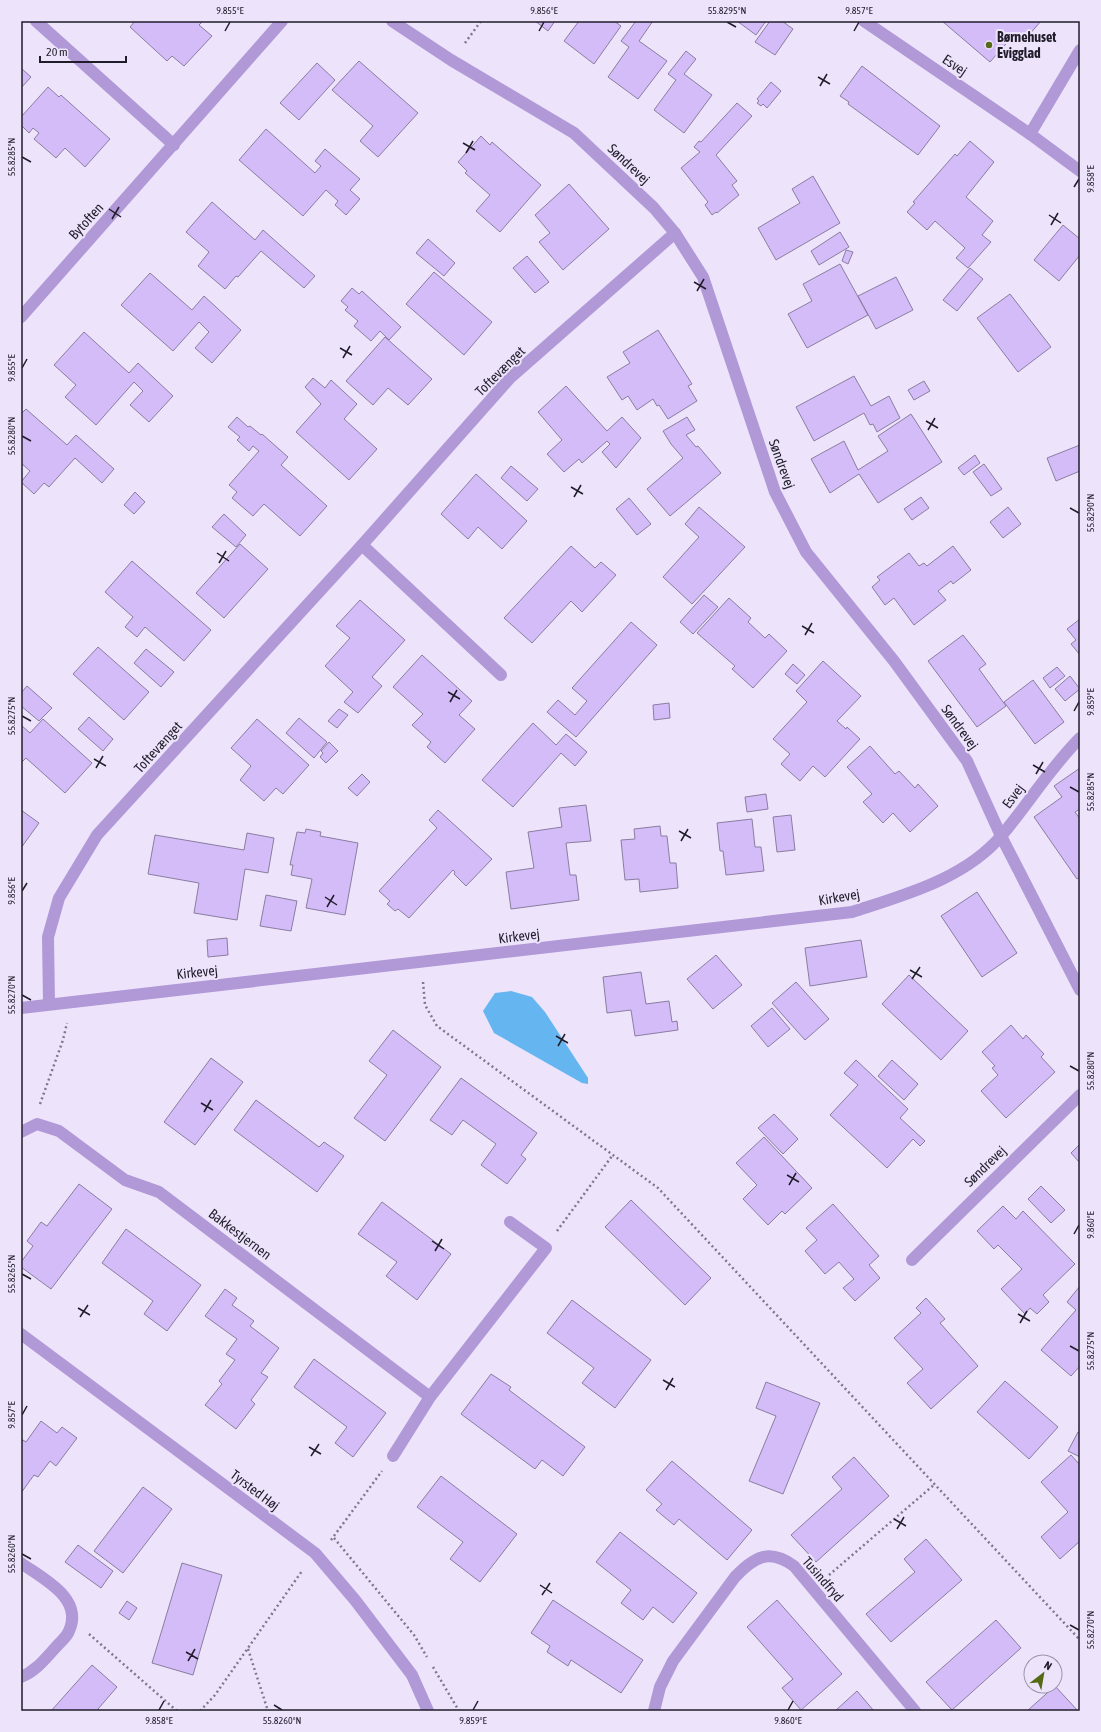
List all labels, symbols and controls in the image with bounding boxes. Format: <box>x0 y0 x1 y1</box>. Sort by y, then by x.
text: 9.855°E <box>216 5 245 16</box>
text: 9.856°E <box>530 5 559 16</box>
text: 55.8295°N <box>708 5 746 16</box>
text: 9.857°E <box>845 5 874 16</box>
place label: Børnehuset Evigglad <box>997 29 1056 61</box>
scale bar <box>40 38 126 64</box>
marker: Børnehuset Evigglad <box>984 40 994 50</box>
text: 20 m <box>46 45 68 59</box>
street label: Esvej <box>940 51 970 79</box>
text: 55.8285°N <box>6 138 17 176</box>
street label: Søndrevej <box>605 141 653 187</box>
text: 9.858°E <box>1085 164 1096 193</box>
street label: Bytoften <box>65 199 107 243</box>
street label: Toftevænget <box>472 343 528 399</box>
text: 9.855°E <box>6 353 17 382</box>
text: 55.8280°N <box>6 417 17 455</box>
street label: Søndrevej <box>766 437 798 491</box>
text: 55.8290°N <box>1085 494 1096 532</box>
text: 9.859°E <box>1085 687 1096 716</box>
text: 55.8275°N <box>6 697 17 735</box>
street label: Søndrevej <box>938 701 982 753</box>
street label: Toftevænget <box>131 718 185 776</box>
text: 55.8285°N <box>1085 773 1096 811</box>
street label: Esvej <box>999 781 1027 811</box>
text: 9.856°E <box>6 876 17 905</box>
street label: Kirkevej <box>817 886 861 908</box>
street label: Kirkevej <box>497 926 541 946</box>
street label: Kirkevej <box>176 962 218 982</box>
text: 55.8270°N <box>6 976 17 1014</box>
text: 55.8280°N <box>1085 1052 1096 1090</box>
street label: Søndrevej <box>961 1142 1009 1190</box>
street label: Bakkestjernen <box>206 1205 274 1263</box>
text: 9.860°E <box>1085 1210 1096 1239</box>
text: 55.8265°N <box>6 1255 17 1293</box>
text: 55.8275°N <box>1085 1332 1096 1370</box>
text: 9.857°E <box>6 1400 17 1429</box>
street label: Tyrsted Høj <box>227 1466 283 1514</box>
text: 55.8260°N <box>6 1535 17 1573</box>
street label: Tusindfryd <box>799 1553 847 1605</box>
text: 55.8270°N <box>1085 1611 1096 1649</box>
north arrow <box>1023 1654 1063 1694</box>
text: N <box>1042 1659 1054 1672</box>
text: 9.858°E <box>145 1715 174 1726</box>
text: 55.8260°N <box>263 1715 301 1726</box>
text: 9.859°E <box>459 1715 488 1726</box>
text: 9.860°E <box>774 1715 803 1726</box>

